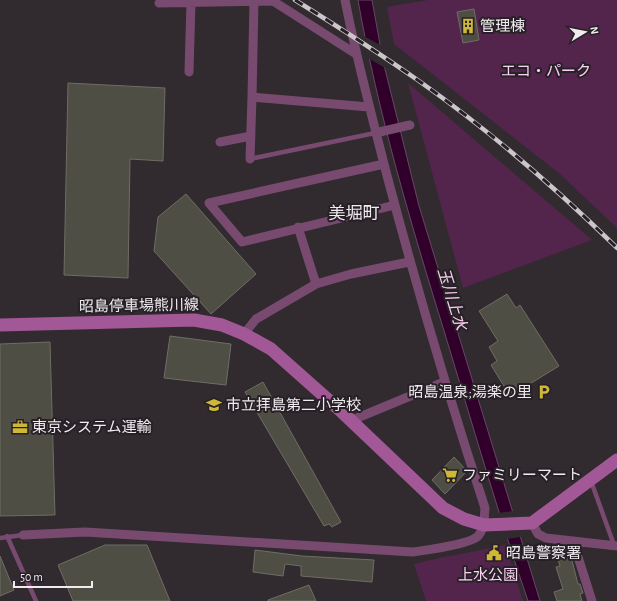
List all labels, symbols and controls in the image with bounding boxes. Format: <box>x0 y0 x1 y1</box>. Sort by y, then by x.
north arrow <box>565 12 605 52</box>
building icon: 管理棟 <box>459 17 477 35</box>
place label: 管理棟 <box>480 17 525 34</box>
text: N <box>588 26 600 35</box>
park label: エコ・パーク <box>501 63 591 79</box>
district label: 美堀町 <box>329 204 380 222</box>
water label: 玉川上水 <box>435 266 471 334</box>
street label: 昭島停車場熊川線 <box>79 296 199 315</box>
parking icon: 昭島温泉;湯楽の里 <box>535 383 553 401</box>
place label: 昭島温泉;湯楽の里 <box>409 384 532 400</box>
school or university icon: 市立拝島第二小学校 <box>205 396 223 414</box>
place label: 市立拝島第二小学校 <box>226 397 361 413</box>
office icon: 東京システム運輸 <box>11 418 29 436</box>
place label: 東京システム運輸 <box>32 418 152 435</box>
supermarket icon: ファミリーマート <box>441 466 459 484</box>
place label: ファミリーマート <box>462 468 582 483</box>
public building icon: 昭島警察署 <box>485 544 503 562</box>
place label: 昭島警察署 <box>506 545 581 561</box>
scale bar <box>14 563 92 589</box>
park label: 上水公園 <box>458 567 518 583</box>
text: 50 m <box>20 571 43 583</box>

